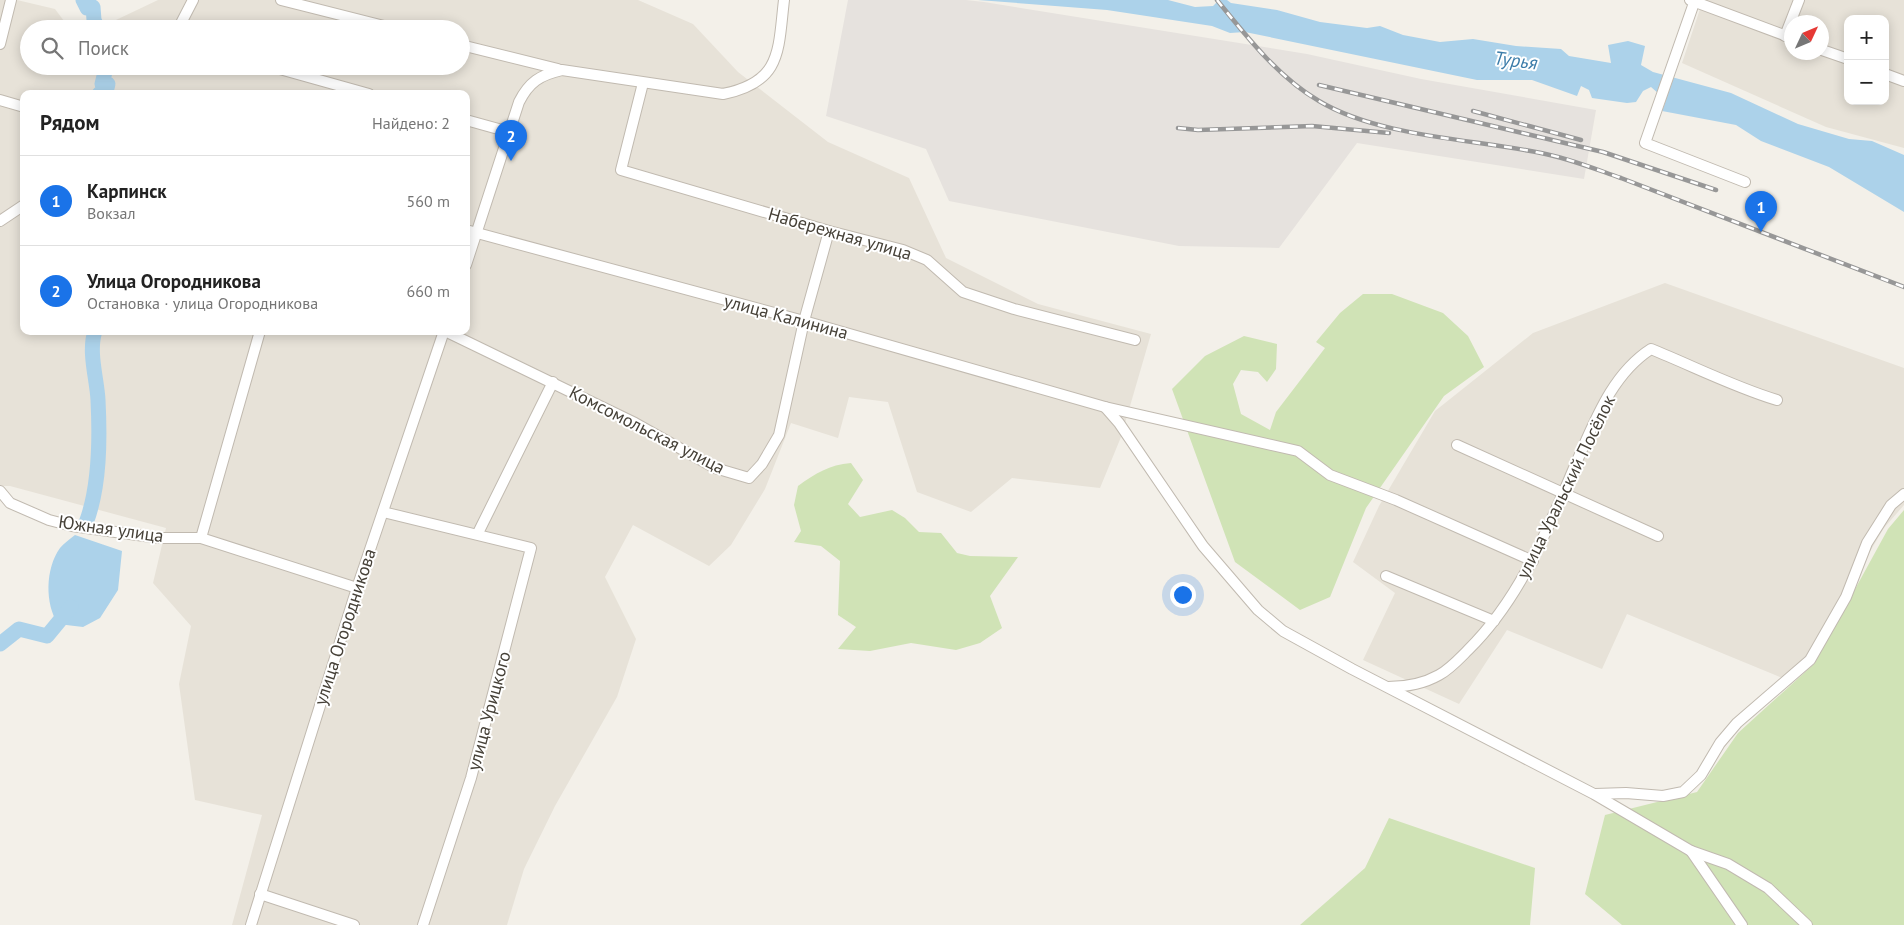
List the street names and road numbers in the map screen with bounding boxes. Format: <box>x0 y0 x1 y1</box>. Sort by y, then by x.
street label: Набережная улица <box>766 202 915 265</box>
street label: улица Калинина <box>722 289 851 344</box>
street label: Комсомольская улица <box>566 380 729 479</box>
street label: улица Уральский Посёлок <box>1511 391 1620 582</box>
street label: Южная улица <box>57 510 165 547</box>
street label: улица Огородникова <box>308 546 381 708</box>
street label: улица Урицкого <box>462 649 515 773</box>

